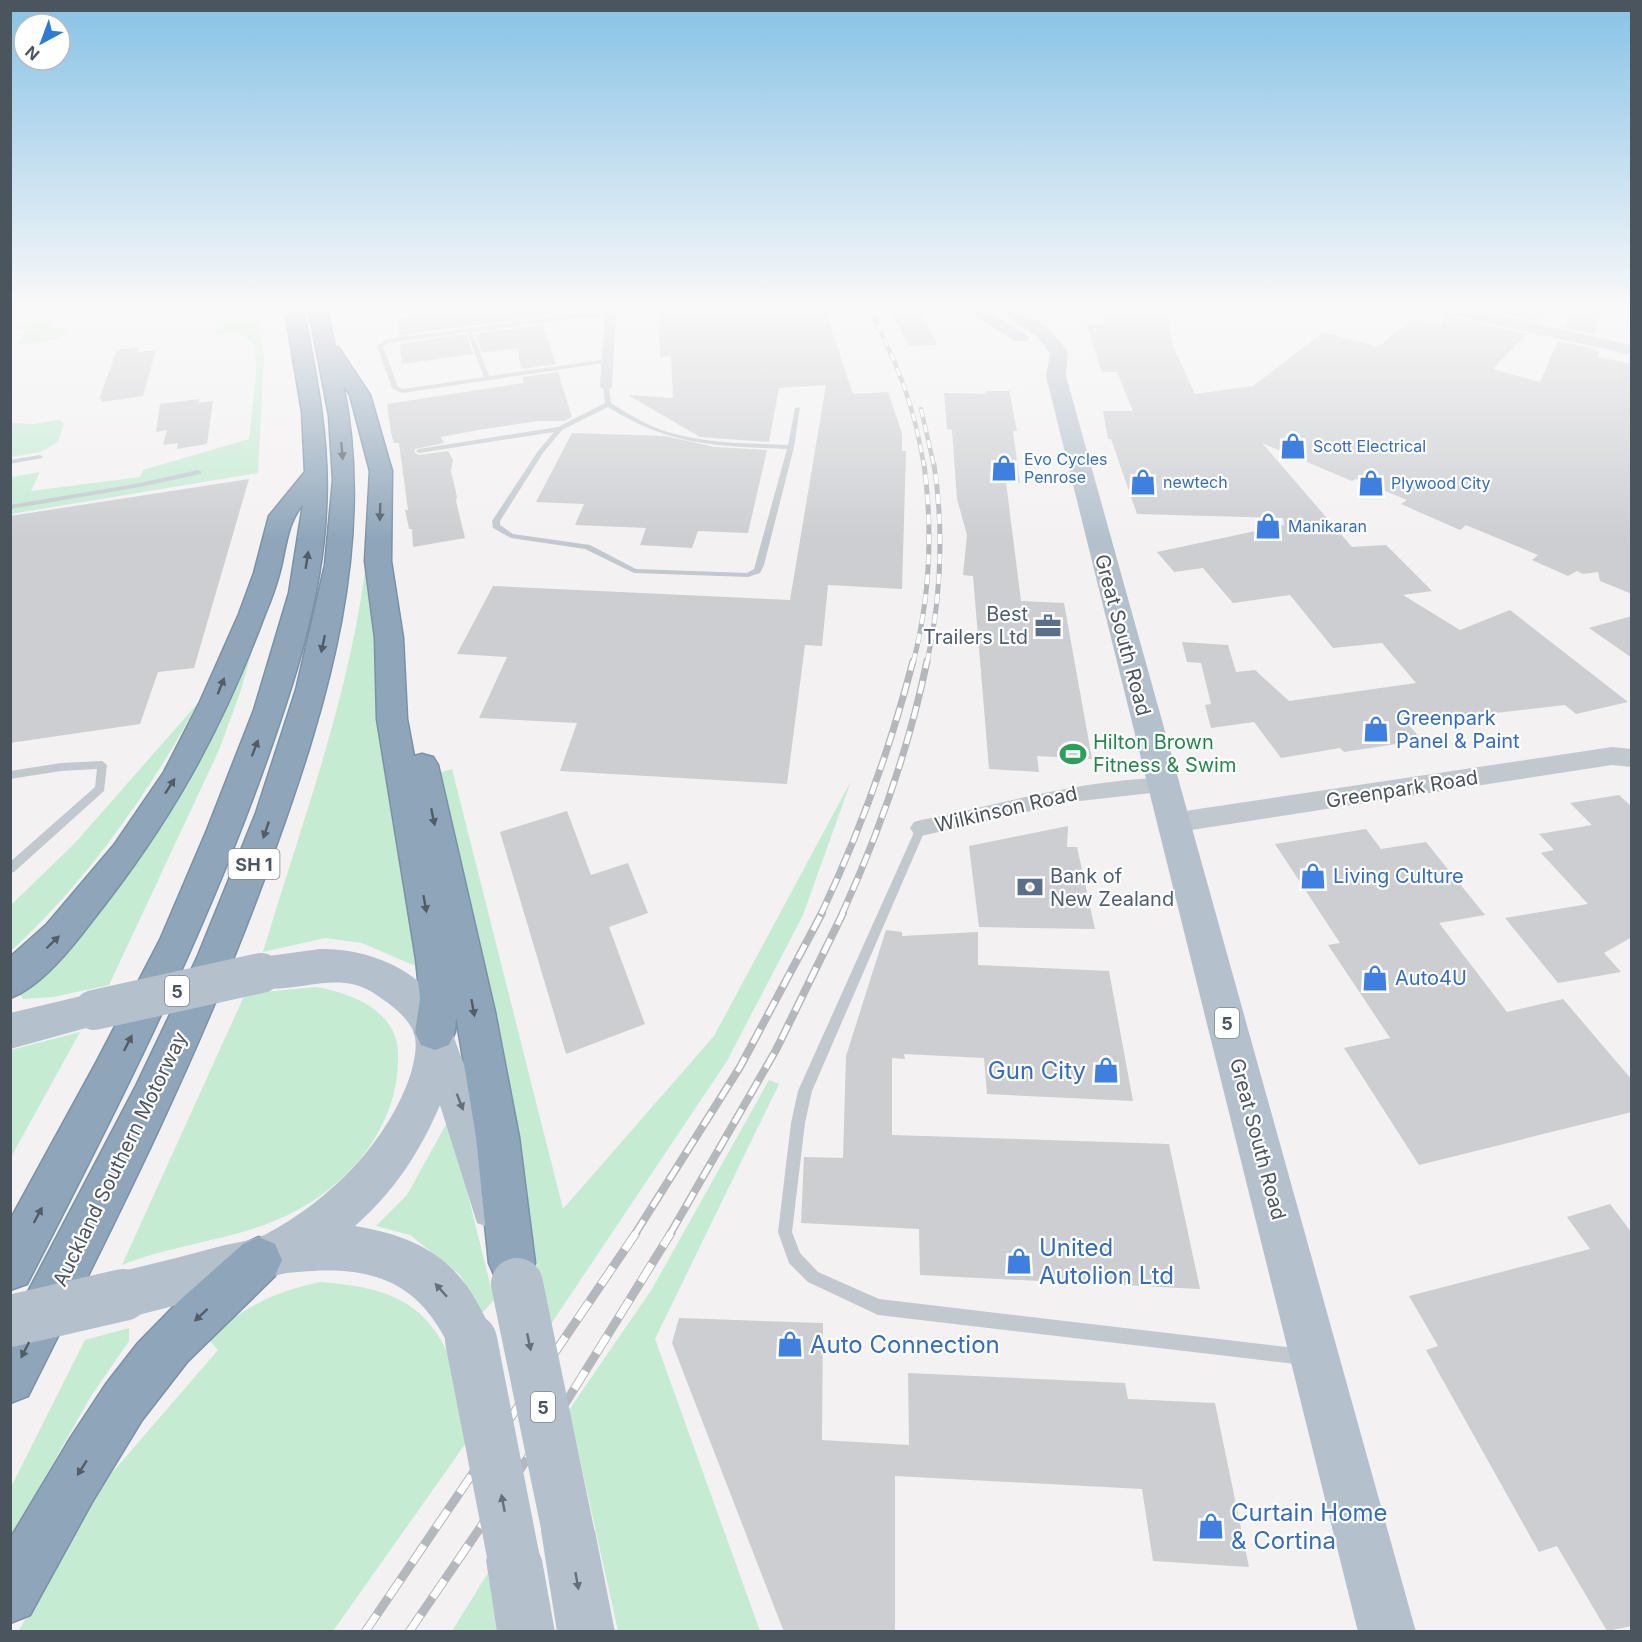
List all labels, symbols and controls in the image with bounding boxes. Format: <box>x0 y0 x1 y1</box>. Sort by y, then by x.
north arrow <box>12 12 72 72</box>
text: N <box>21 42 43 65</box>
shop icon: Scott Electrical <box>1278 431 1308 461</box>
place label: Scott Electrical <box>1313 436 1426 456</box>
one-way arrow <box>337 441 347 460</box>
place label: Evo Cycles Penrose <box>1024 449 1108 487</box>
shop icon: Evo Cycles Penrose <box>989 453 1019 483</box>
shop icon: newtech <box>1128 467 1158 497</box>
shop icon: Plywood City <box>1356 468 1386 498</box>
place label: newtech <box>1163 472 1228 492</box>
place label: Plywood City <box>1391 473 1491 493</box>
one-way arrow <box>375 502 384 521</box>
shop icon: Manikaran <box>1253 511 1283 541</box>
place label: Manikaran <box>1288 516 1367 536</box>
one-way arrow <box>302 551 311 570</box>
street label: Great South Road <box>1090 552 1156 718</box>
place label: Best Trailers Ltd <box>923 602 1028 649</box>
office icon: Best Trailers Ltd <box>1033 611 1063 641</box>
one-way arrow <box>318 635 328 653</box>
one-way arrow <box>217 677 226 695</box>
place label: Greenpark Panel & Paint <box>1396 706 1520 753</box>
shop icon: Greenpark Panel & Paint <box>1361 714 1391 744</box>
place label: Hilton Brown Fitness & Swim <box>1093 730 1236 777</box>
one-way arrow <box>251 739 261 757</box>
sports icon: Hilton Brown Fitness & Swim <box>1058 739 1088 769</box>
street label: Greenpark Road <box>1324 765 1480 813</box>
one-way arrow <box>165 778 176 794</box>
street label: Wilkinson Road <box>933 781 1079 837</box>
one-way arrow <box>429 808 438 827</box>
one-way arrow <box>261 821 271 839</box>
road number: SH 1 <box>228 849 280 879</box>
shop icon: Living Culture <box>1298 861 1328 891</box>
place label: Bank of New Zealand <box>1050 864 1174 911</box>
place label: Living Culture <box>1333 864 1464 888</box>
bank icon: Bank of New Zealand <box>1015 872 1045 902</box>
one-way arrow <box>421 895 430 914</box>
one-way arrow <box>46 935 60 949</box>
shop icon: Auto4U <box>1360 963 1390 993</box>
place label: Auto4U <box>1395 966 1467 990</box>
road number: 5 <box>165 976 189 1006</box>
one-way arrow <box>469 999 478 1018</box>
road number: 5 <box>1215 1008 1239 1038</box>
street label: Auckland Southern Motorway <box>48 1028 192 1290</box>
one-way arrow <box>124 1034 133 1051</box>
shop icon: Gun City <box>1091 1055 1121 1085</box>
place label: Gun City <box>988 1056 1086 1085</box>
street label: Great South Road <box>1225 1056 1291 1222</box>
one-way arrow <box>456 1093 465 1111</box>
one-way arrow <box>33 1207 43 1224</box>
place label: United Autolion Ltd <box>1039 1233 1174 1290</box>
shop icon: United Autolion Ltd <box>1004 1246 1034 1276</box>
one-way arrow <box>435 1283 448 1298</box>
one-way arrow <box>194 1307 208 1321</box>
shop icon: Auto Connection <box>775 1329 805 1359</box>
place label: Auto Connection <box>810 1330 1000 1359</box>
one-way arrow <box>525 1332 534 1351</box>
one-way arrow <box>20 1341 30 1358</box>
road number: 5 <box>531 1392 555 1422</box>
one-way arrow <box>77 1460 88 1476</box>
one-way arrow <box>498 1493 507 1512</box>
place label: Curtain Home & Cortina <box>1231 1498 1388 1555</box>
shop icon: Curtain Home & Cortina <box>1196 1511 1226 1541</box>
one-way arrow <box>573 1572 582 1591</box>

